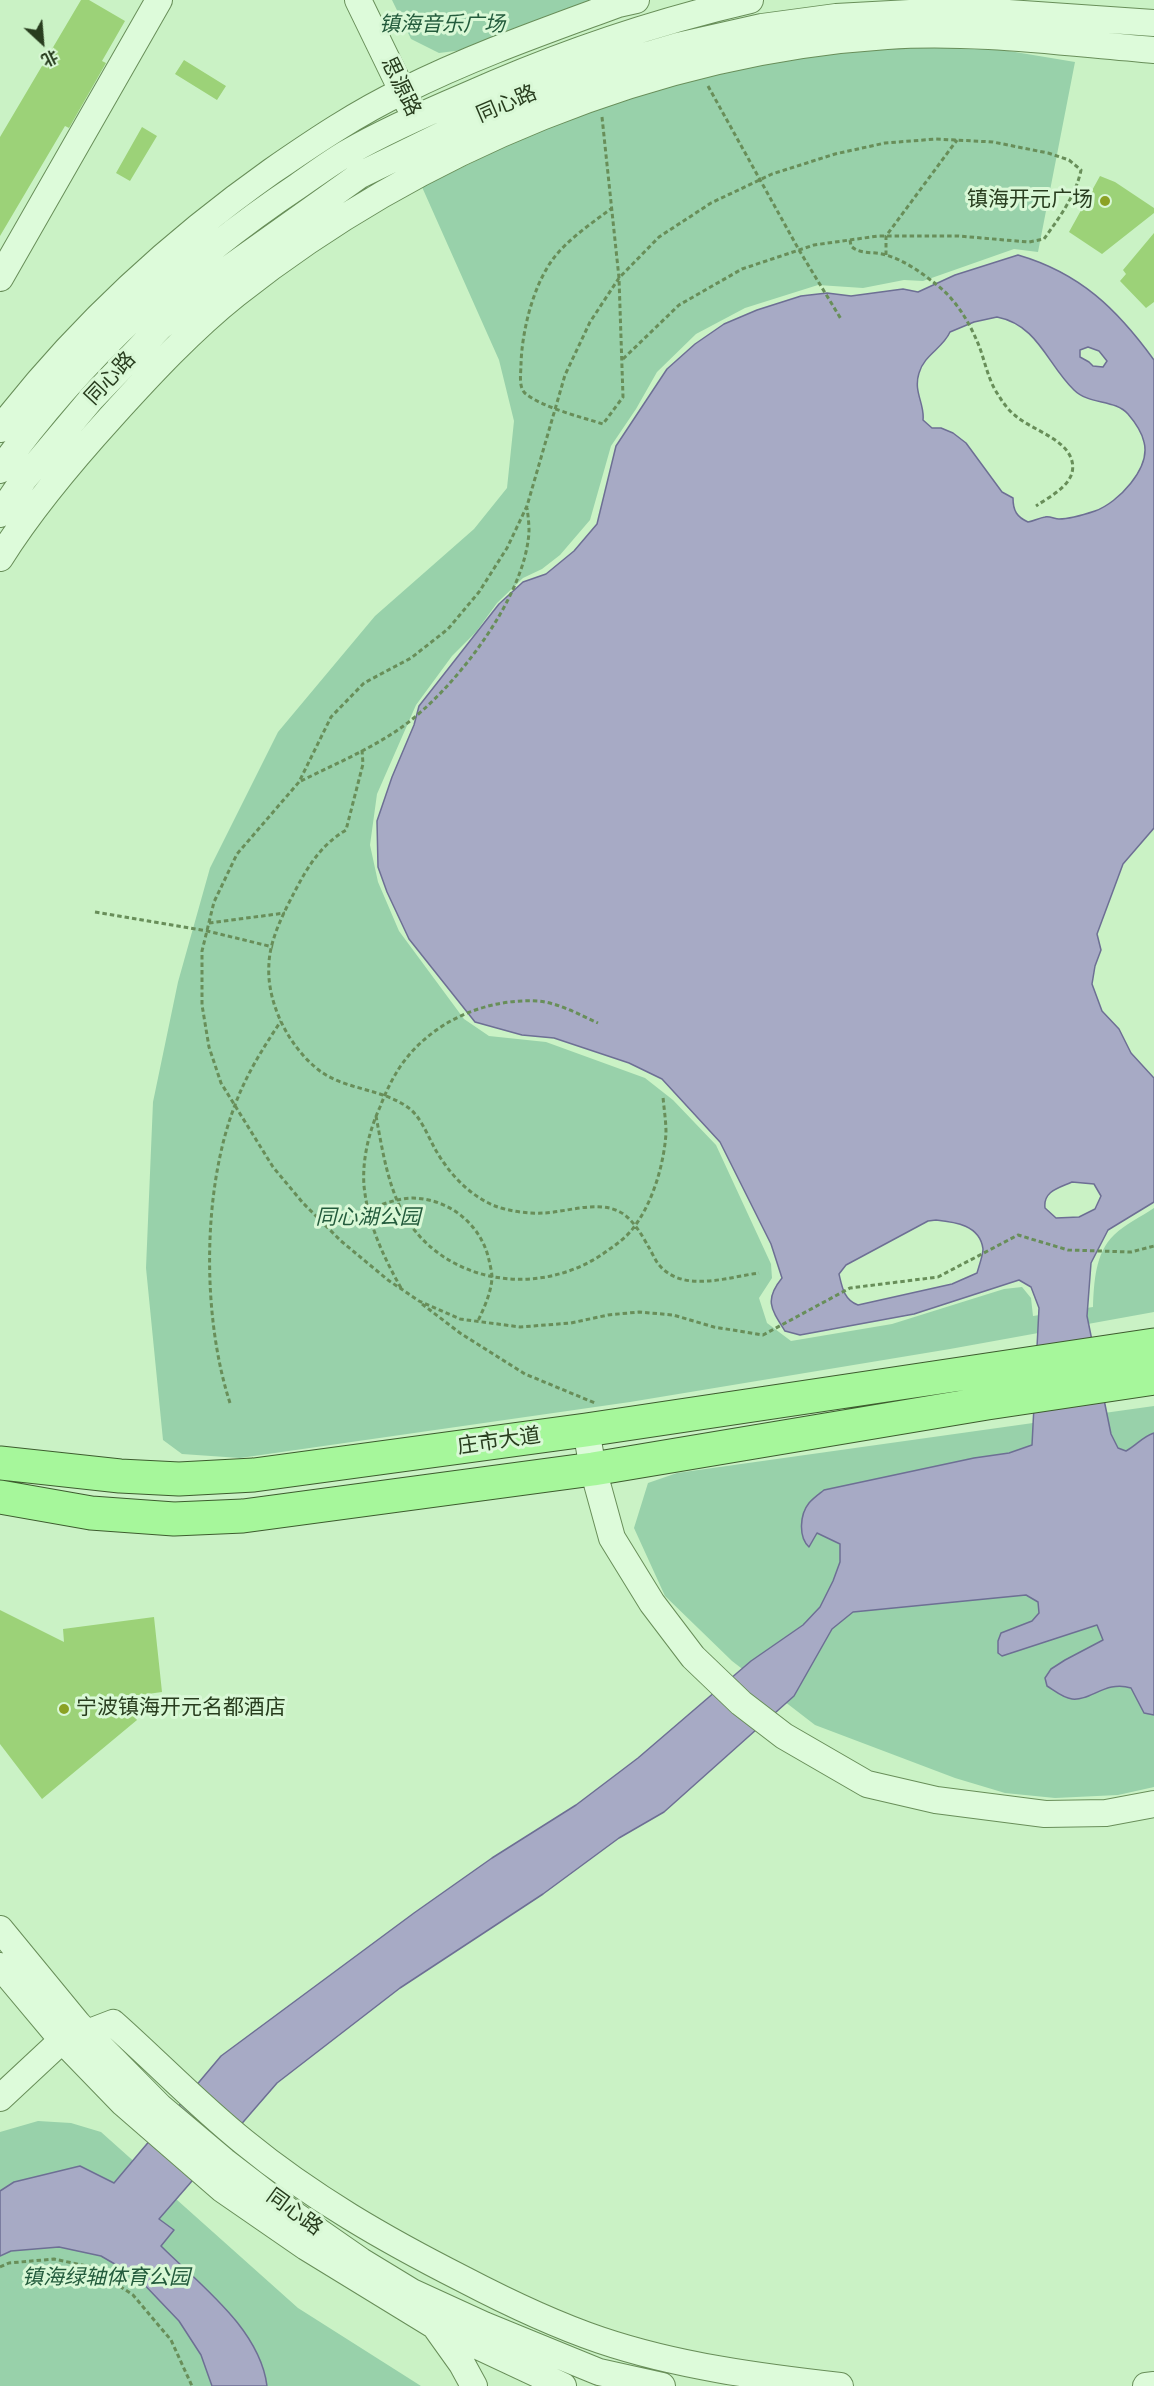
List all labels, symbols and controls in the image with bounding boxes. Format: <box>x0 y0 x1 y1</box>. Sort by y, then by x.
north arrow <box>12 12 72 72</box>
park label: 镇海音乐广场 <box>379 13 505 39</box>
text: 北 <box>38 45 62 72</box>
street label: 思源路 <box>375 53 425 121</box>
street label: 同心路 <box>473 81 541 129</box>
place label: 镇海开元广场 <box>967 188 1093 214</box>
marker: 镇海开元广场 <box>1098 194 1112 208</box>
street label: 同心路 <box>80 347 142 411</box>
park label: 同心湖公园 <box>316 1206 420 1232</box>
street label: 庄市大道 <box>456 1424 542 1460</box>
place label: 宁波镇海开元名都酒店 <box>76 1696 286 1722</box>
marker: 宁波镇海开元名都酒店 <box>57 1702 71 1716</box>
street label: 同心路 <box>261 2184 327 2242</box>
park label: 镇海绿轴体育公园 <box>22 2266 190 2292</box>

